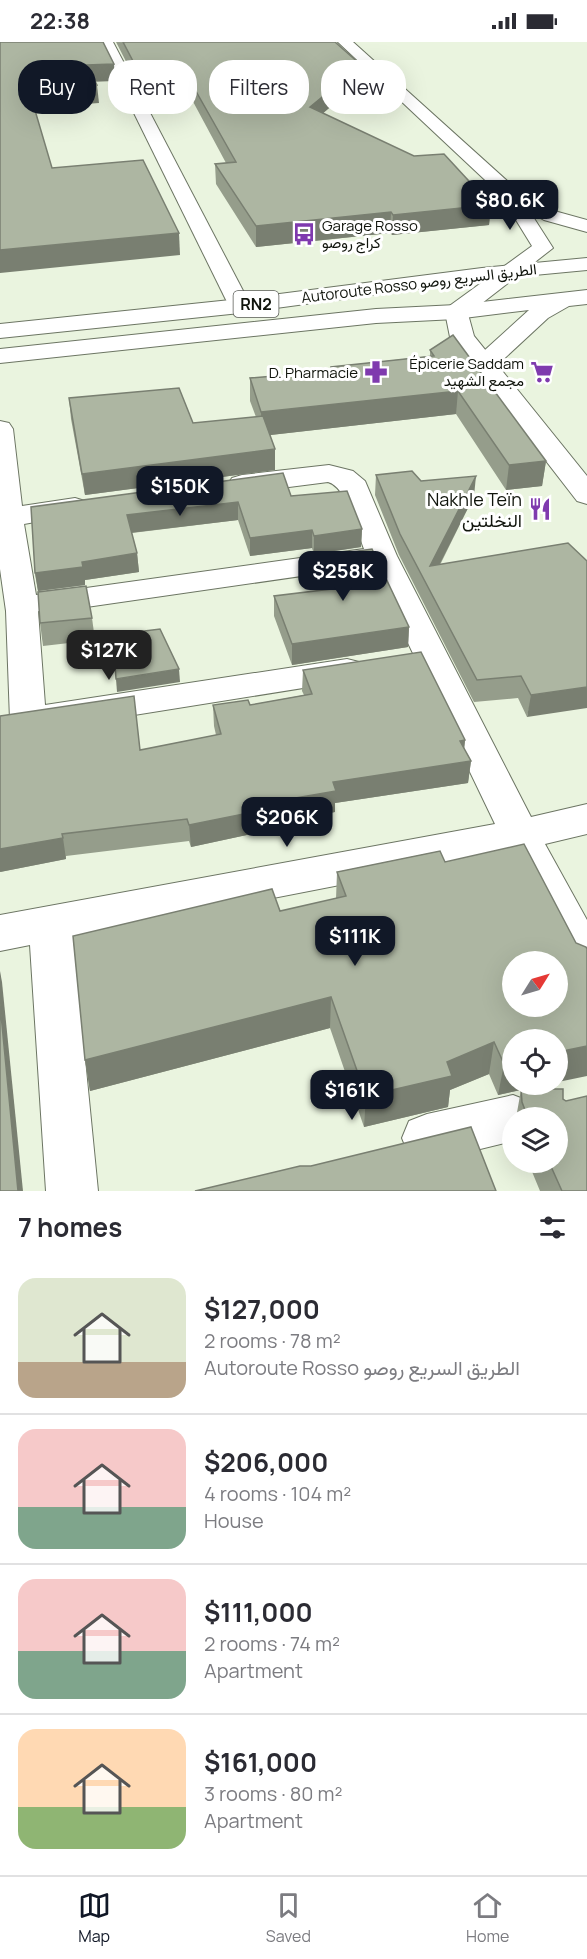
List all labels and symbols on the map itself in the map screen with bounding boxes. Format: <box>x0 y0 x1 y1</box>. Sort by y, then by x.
pin: $80.6K <box>461 180 559 231</box>
place label: Garage Rosso كراج روصو <box>322 215 418 254</box>
bus stop icon: Garage Rosso كراج روصو <box>291 221 317 247</box>
street label: Autoroute Rosso الطريق السريع روصو <box>300 258 538 309</box>
road number: RN2 <box>234 291 278 317</box>
place label: Épicerie Saddam مجمع الشهيد <box>409 353 524 392</box>
pharmacy icon: D. Pharmacie <box>363 359 389 385</box>
supermarket icon: Épicerie Saddam مجمع الشهيد <box>529 359 555 385</box>
place label: D. Pharmacie <box>269 362 358 383</box>
pin: $150K <box>138 466 222 517</box>
place label: Nakhle Teïn النخلتين <box>427 487 522 532</box>
restaurant icon: Nakhle Teïn النخلتين <box>527 496 553 522</box>
pin: $258K <box>301 551 385 602</box>
pin: $127K <box>67 630 151 681</box>
pin: $206K <box>245 797 329 848</box>
pin: $111K <box>313 916 397 967</box>
north arrow <box>502 951 568 1017</box>
pin: $161K <box>310 1070 394 1121</box>

